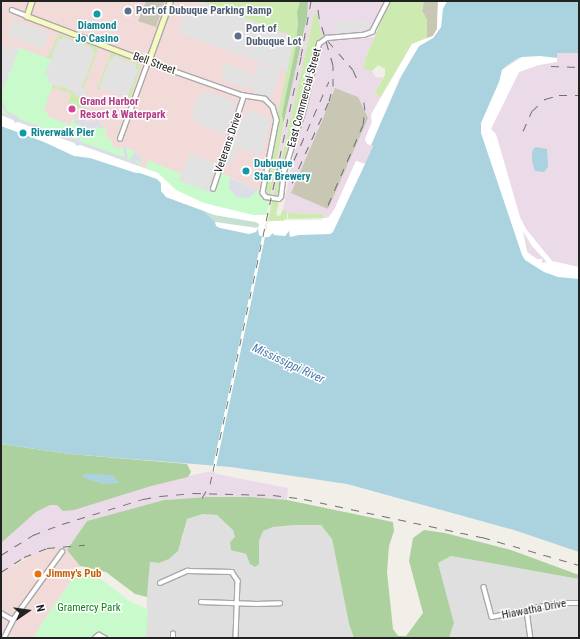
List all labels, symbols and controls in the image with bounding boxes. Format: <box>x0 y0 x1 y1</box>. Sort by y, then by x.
place label: Port of Dubuque Parking Ramp <box>136 4 272 18</box>
marker: Port of Dubuque Parking Ramp <box>123 6 133 16</box>
marker: Diamond Jo Casino <box>92 9 102 19</box>
place label: Diamond Jo Casino <box>75 20 119 46</box>
place label: Port of Dubuque Lot <box>246 23 301 49</box>
marker: Port of Dubuque Lot <box>233 31 243 41</box>
street label: East Commercial Street <box>285 47 325 149</box>
street label: Bell Street <box>131 50 177 78</box>
place label: Grand Harbor Resort & Waterpark <box>80 96 166 122</box>
marker: Grand Harbor Resort & Waterpark <box>67 104 77 114</box>
street label: Veterans Drive <box>213 111 245 175</box>
place label: Riverwalk Pier <box>31 126 94 140</box>
marker: Riverwalk Pier <box>18 128 28 138</box>
place label: Dubuque Star Brewery <box>254 158 311 184</box>
marker: Dubuque Star Brewery <box>241 166 251 176</box>
water label: Mississippi River <box>250 341 326 387</box>
place label: Jimmy's Pub <box>46 567 101 581</box>
marker: Jimmy's Pub <box>33 569 43 579</box>
north arrow <box>8 591 48 631</box>
street label: Hiawatha Drive <box>501 597 567 623</box>
park label: Gramercy Park <box>57 601 121 615</box>
text: N <box>33 603 47 613</box>

